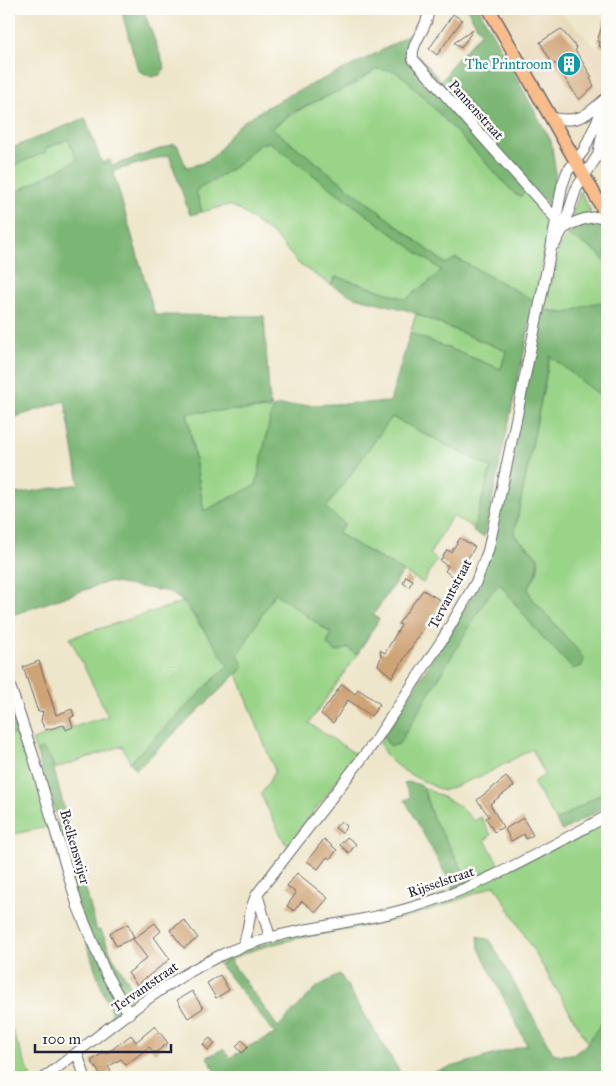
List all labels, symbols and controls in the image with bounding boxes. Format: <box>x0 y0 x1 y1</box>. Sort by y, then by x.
building icon: The Printroom <box>556 51 582 77</box>
place label: The Printroom <box>465 56 552 73</box>
street label: Pannenstraat <box>445 77 507 143</box>
street label: Tervantstraat <box>424 556 476 632</box>
street label: Beelkenswijer <box>56 808 94 887</box>
street label: Rijsselstraat <box>406 863 476 901</box>
street label: Tervantstraat <box>109 958 181 1016</box>
scale bar <box>35 1021 171 1053</box>
text: 100 m <box>42 1030 82 1048</box>

